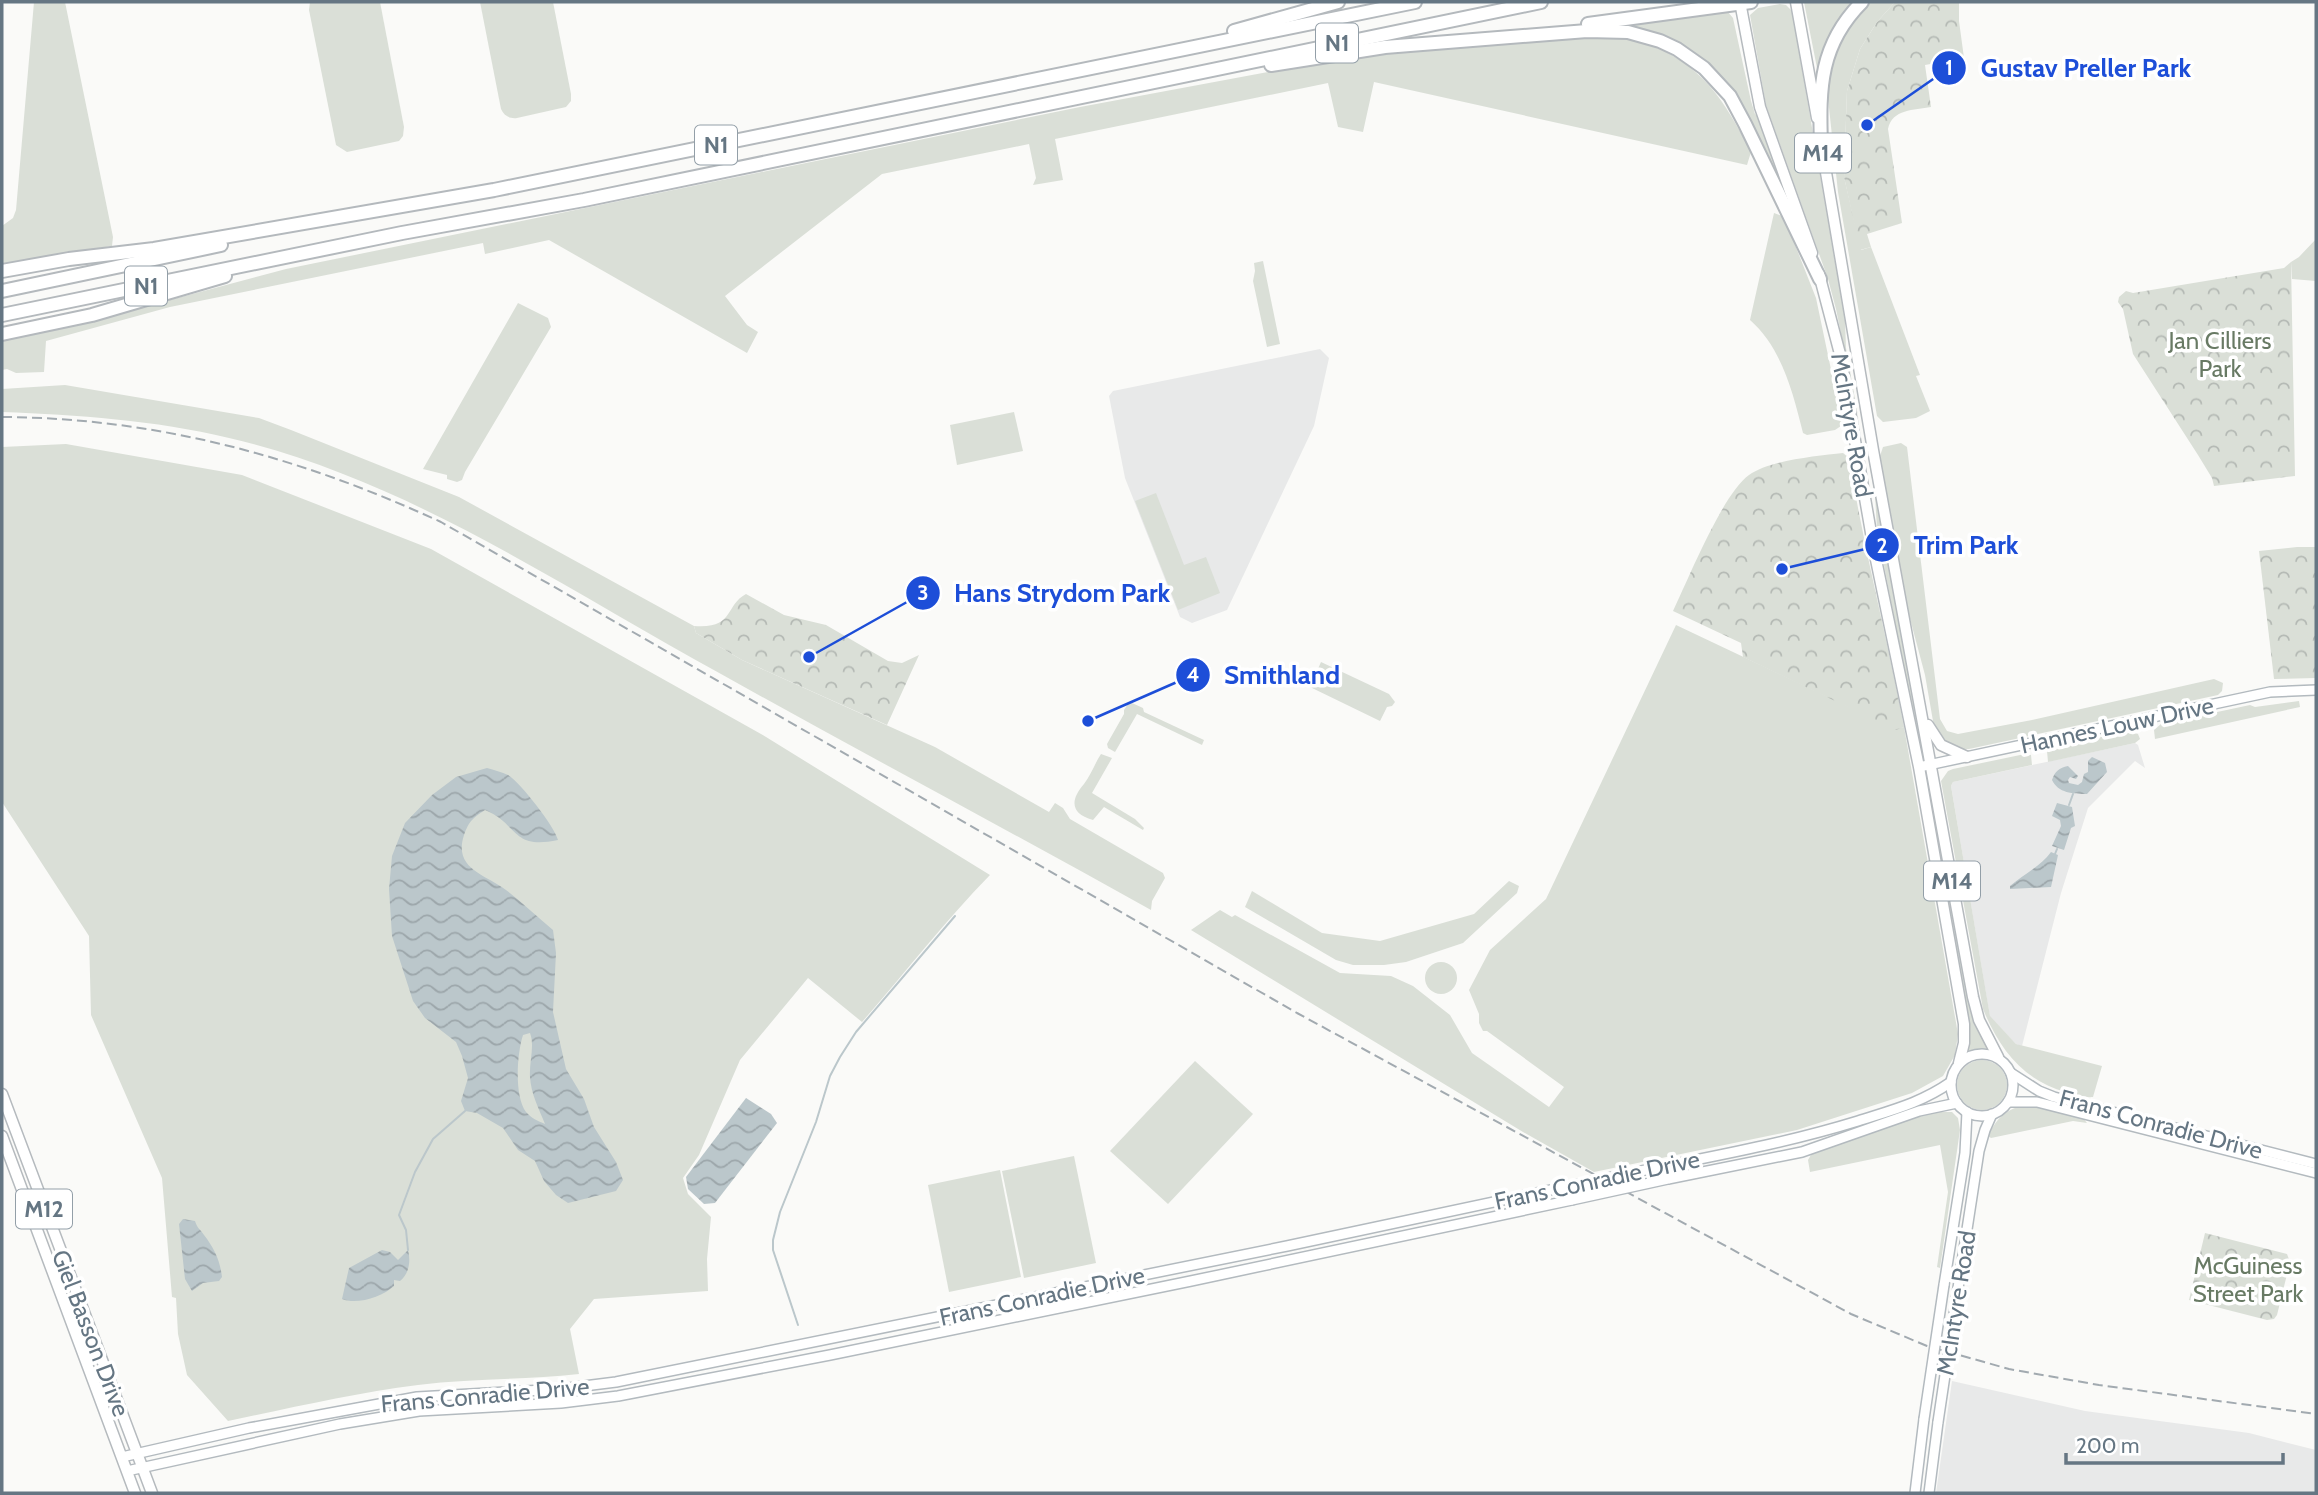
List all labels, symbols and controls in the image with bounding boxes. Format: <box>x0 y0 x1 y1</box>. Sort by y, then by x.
road number: N1 <box>1316 24 1358 62</box>
callout: Gustav Preller Park <box>1932 44 2205 91</box>
text: Gustav Preller Park <box>1981 52 2192 84</box>
text: 1 <box>1945 55 1953 80</box>
road number: N1 <box>695 126 737 164</box>
road number: M14 <box>1795 134 1851 172</box>
road number: N1 <box>125 266 167 306</box>
park label: Jan Cilliers Park <box>2167 326 2272 383</box>
street label: McIntyre Road <box>1825 350 1879 500</box>
callout: Trim Park <box>1865 522 2033 569</box>
text: Trim Park <box>1914 529 2019 561</box>
text: 2 <box>1876 533 1888 558</box>
callout: Hans Strydom Park <box>905 569 1184 616</box>
text: Hans Strydom Park <box>954 577 1171 609</box>
text: 3 <box>917 580 929 605</box>
callout: Smithland <box>1175 652 1354 699</box>
text: Smithland <box>1224 659 1340 691</box>
text: 4 <box>1186 662 1200 687</box>
street label: Hannes Louw Drive <box>2018 690 2216 760</box>
road number: M14 <box>1924 862 1980 900</box>
street label: Frans Conradie Drive <box>2056 1083 2266 1165</box>
street label: Frans Conradie Drive <box>1492 1144 1702 1216</box>
road number: M12 <box>16 1190 72 1228</box>
street label: McIntyre Road <box>1930 1229 1982 1377</box>
street label: Giel Basson Drive <box>46 1246 136 1420</box>
park label: McGuiness Street Park <box>2193 1251 2303 1308</box>
street label: Frans Conradie Drive <box>937 1260 1147 1332</box>
street label: Frans Conradie Drive <box>380 1371 590 1419</box>
scale bar <box>2066 1422 2283 1466</box>
text: 200 m <box>2076 1433 2139 1458</box>

